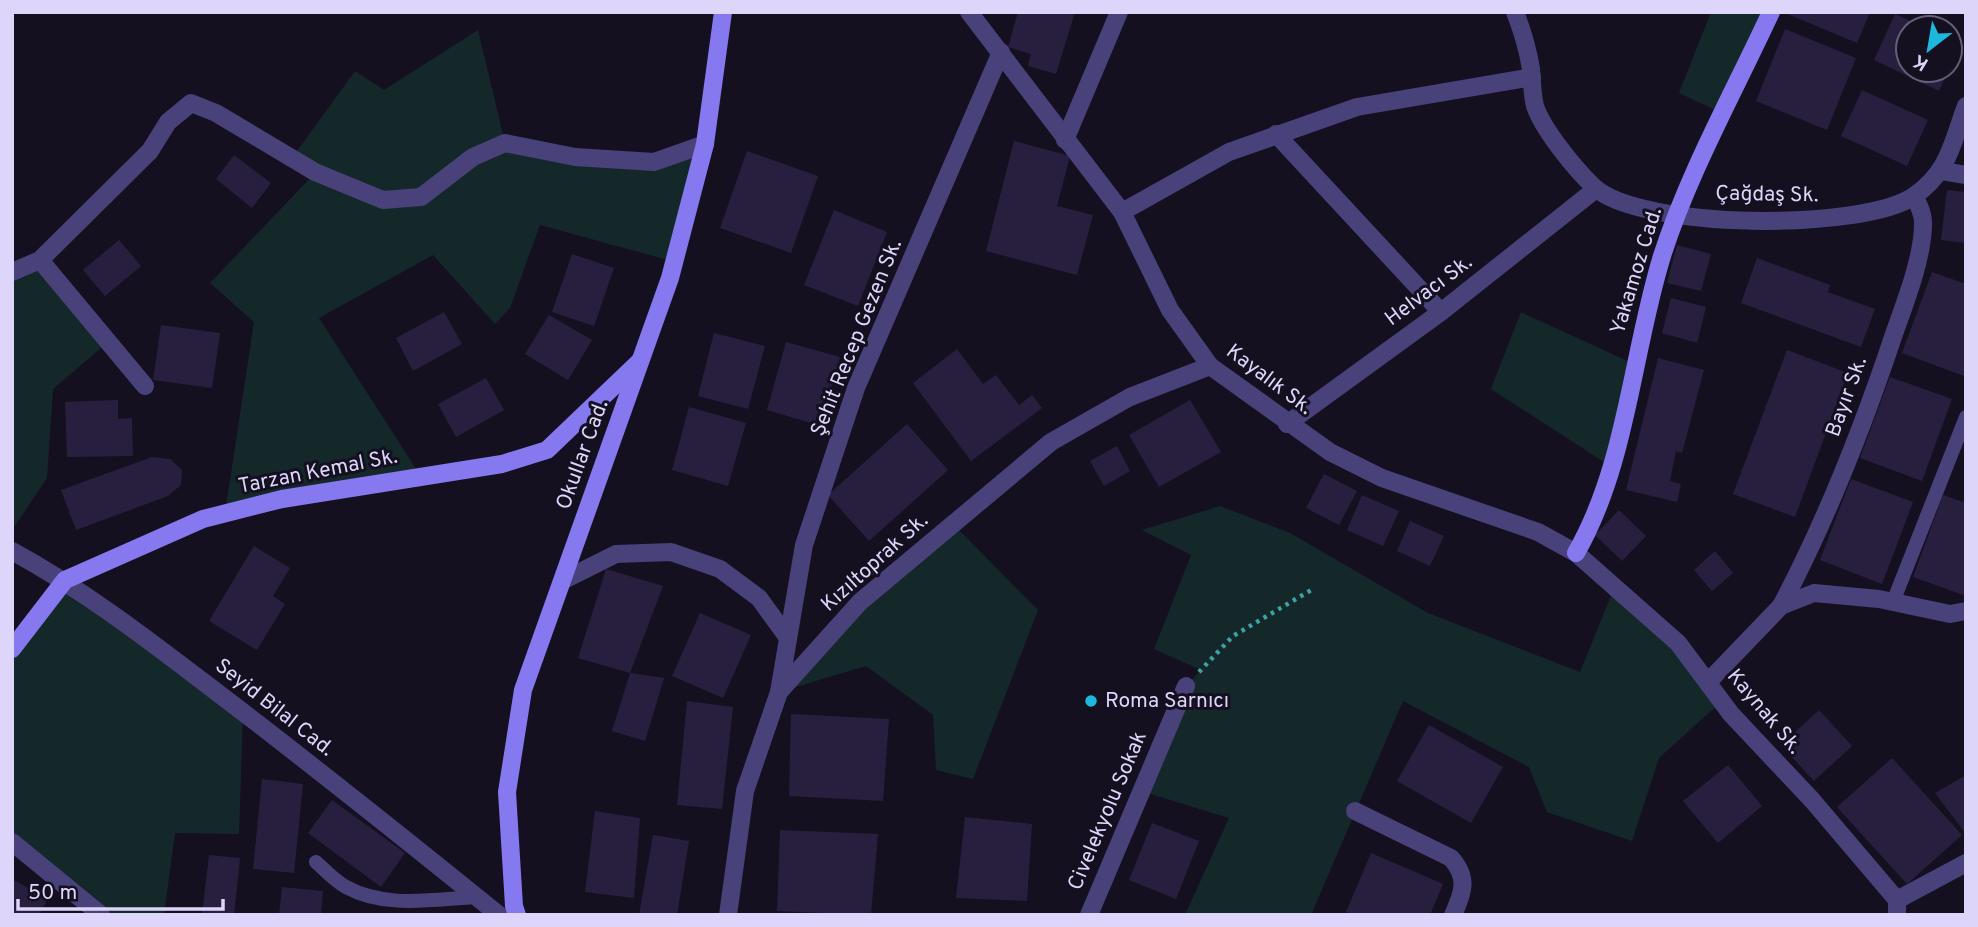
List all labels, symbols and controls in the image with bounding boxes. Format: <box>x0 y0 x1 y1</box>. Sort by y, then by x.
north arrow <box>1894 14 1964 84</box>
text: K <box>1909 48 1933 76</box>
street label: Çağdaş Sk. <box>1715 181 1819 209</box>
street label: Yakamoz Cad. <box>1605 204 1669 338</box>
street label: Şehit Recep Gezen Sk. <box>805 235 909 441</box>
street label: Helvacı Sk. <box>1380 249 1478 333</box>
street label: Kayalık Sk. <box>1220 339 1318 421</box>
street label: Bayır Sk. <box>1820 353 1874 441</box>
street label: Okullar Cad. <box>551 396 615 514</box>
street label: Tarzan Kemal Sk. <box>236 443 400 501</box>
street label: Kızıltoprak Sk. <box>816 508 934 618</box>
street label: Seyid Bilal Cad. <box>209 653 339 763</box>
street label: Kaynak Sk. <box>1720 664 1808 760</box>
place label: Roma Sarnıcı <box>1105 688 1229 715</box>
marker: Roma Sarnıcı <box>1083 693 1099 709</box>
street label: Civelekyolu Sokak <box>1062 727 1154 895</box>
scale bar <box>18 867 222 911</box>
text: 50 m <box>28 880 77 907</box>

